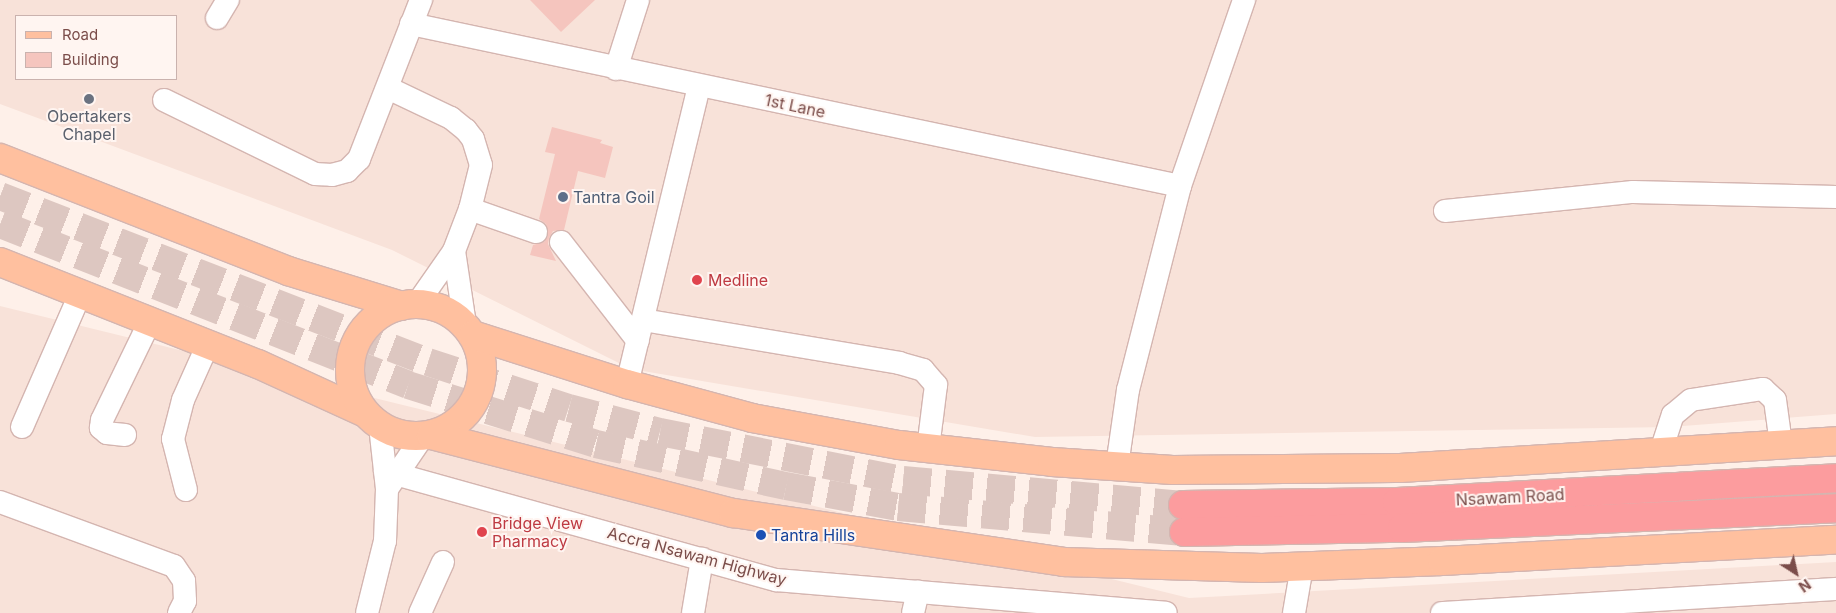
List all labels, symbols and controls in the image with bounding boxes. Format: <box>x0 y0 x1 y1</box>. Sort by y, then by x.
legend <box>15 15 178 80</box>
text: Road <box>62 25 98 44</box>
text: Building <box>62 50 119 69</box>
street label: 1st Lane <box>763 90 827 122</box>
marker: Obertakers Chapel <box>83 93 95 105</box>
place label: Obertakers Chapel <box>47 106 131 144</box>
place label: Tantra Goil <box>573 187 655 207</box>
marker: Tantra Goil <box>557 191 569 203</box>
place label: Medline <box>708 270 768 290</box>
marker: Medline <box>690 273 704 287</box>
street label: Nsawam Road <box>1455 485 1565 509</box>
place label: Bridge View Pharmacy <box>492 513 583 551</box>
street label: Accra Nsawam Highway <box>605 523 789 589</box>
place label: Tantra Hills <box>771 525 855 545</box>
marker: Bridge View Pharmacy <box>476 526 488 538</box>
marker: Tantra Hills <box>755 529 767 541</box>
north arrow <box>1771 548 1821 598</box>
text: N <box>1796 576 1814 596</box>

